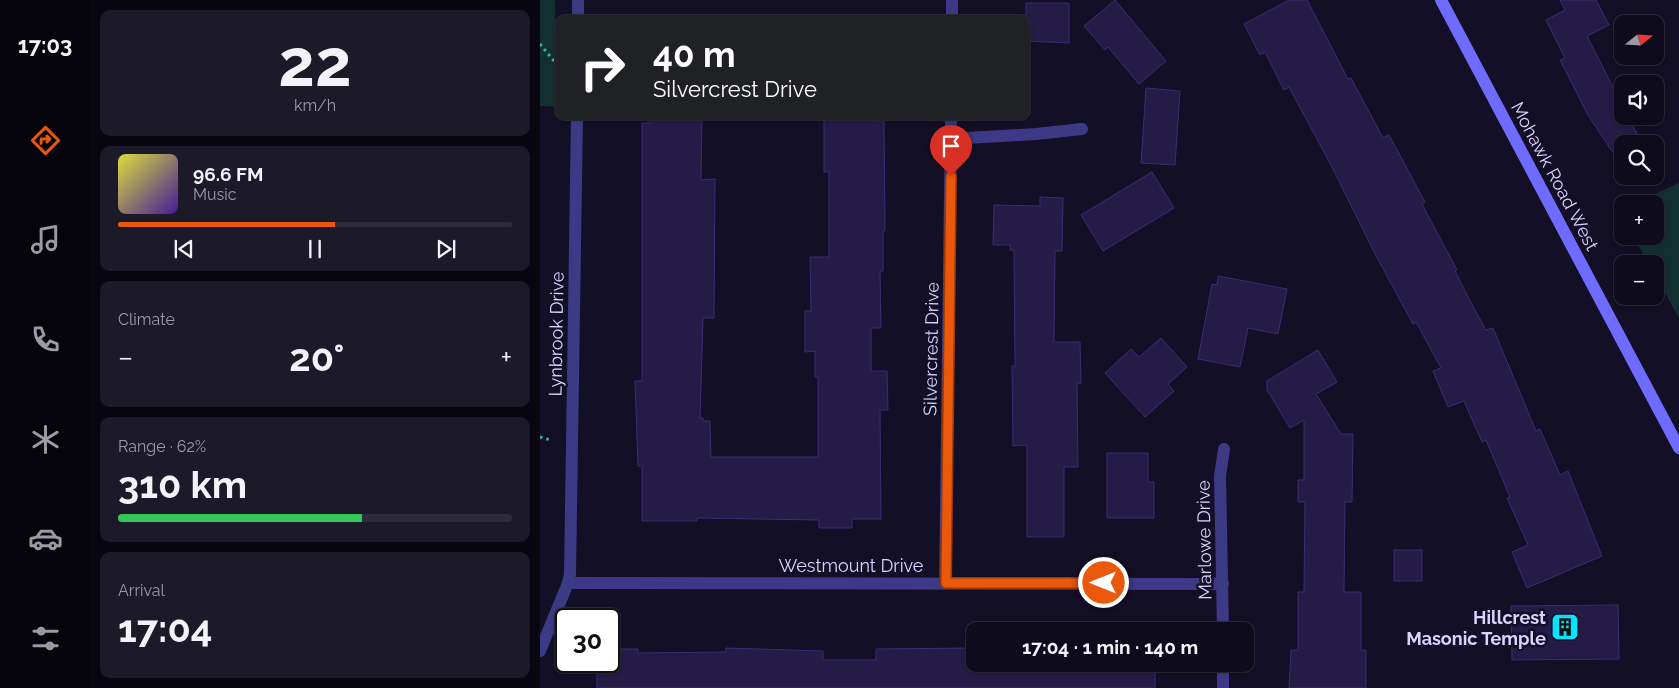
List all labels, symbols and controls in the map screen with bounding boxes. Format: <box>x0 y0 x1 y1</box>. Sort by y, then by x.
north arrow <box>1614 15 1664 65</box>
map controls <box>1614 15 1664 305</box>
text: 22 <box>278 25 352 101</box>
text: 17:03 <box>18 32 72 58</box>
text: 40 m <box>653 34 735 75</box>
icon: right <box>570 35 635 100</box>
button: sound <box>1614 75 1664 125</box>
text: Silvercrest Drive <box>653 76 817 102</box>
text: km/h <box>294 96 336 115</box>
street label: Mohawk Road West <box>1507 98 1603 254</box>
icon: directions <box>28 123 63 158</box>
pin <box>930 125 972 176</box>
icon: arrive <box>937 132 965 160</box>
button: search <box>1614 135 1664 185</box>
text: 96.6 FM <box>193 163 263 185</box>
text: Music <box>193 185 237 204</box>
button: + <box>1614 195 1664 245</box>
icon: music <box>28 222 63 257</box>
icon: previous <box>170 235 198 263</box>
icon: pause <box>301 235 329 263</box>
icon: next <box>432 235 460 263</box>
button: − <box>1614 255 1664 305</box>
street label: Lynbrook Drive <box>544 271 568 397</box>
street label: Silvercrest Drive <box>919 281 943 416</box>
text: Climate <box>118 310 175 329</box>
icon: phone <box>28 322 63 357</box>
text: 20° <box>289 335 344 380</box>
text: − <box>118 341 133 374</box>
text: + <box>500 341 512 374</box>
icon: climate <box>28 422 63 457</box>
text: Range · 62% <box>118 437 206 456</box>
text: 310 km <box>118 462 247 507</box>
street label: Marlowe Drive <box>1192 480 1216 600</box>
icon: car <box>28 521 63 556</box>
street label: Westmount Drive <box>779 555 924 576</box>
position arrow <box>1077 556 1129 608</box>
text: Arrival <box>118 581 165 600</box>
text: 17:04 <box>118 606 213 651</box>
place label: Hillcrest Masonic Temple <box>1406 607 1546 649</box>
speed limit sign: 30 <box>555 608 620 673</box>
building icon: Hillcrest Masonic Temple <box>1550 612 1580 642</box>
icon: filters <box>28 621 63 656</box>
text: 17:04 · 1 min · 140 m <box>1022 636 1198 658</box>

